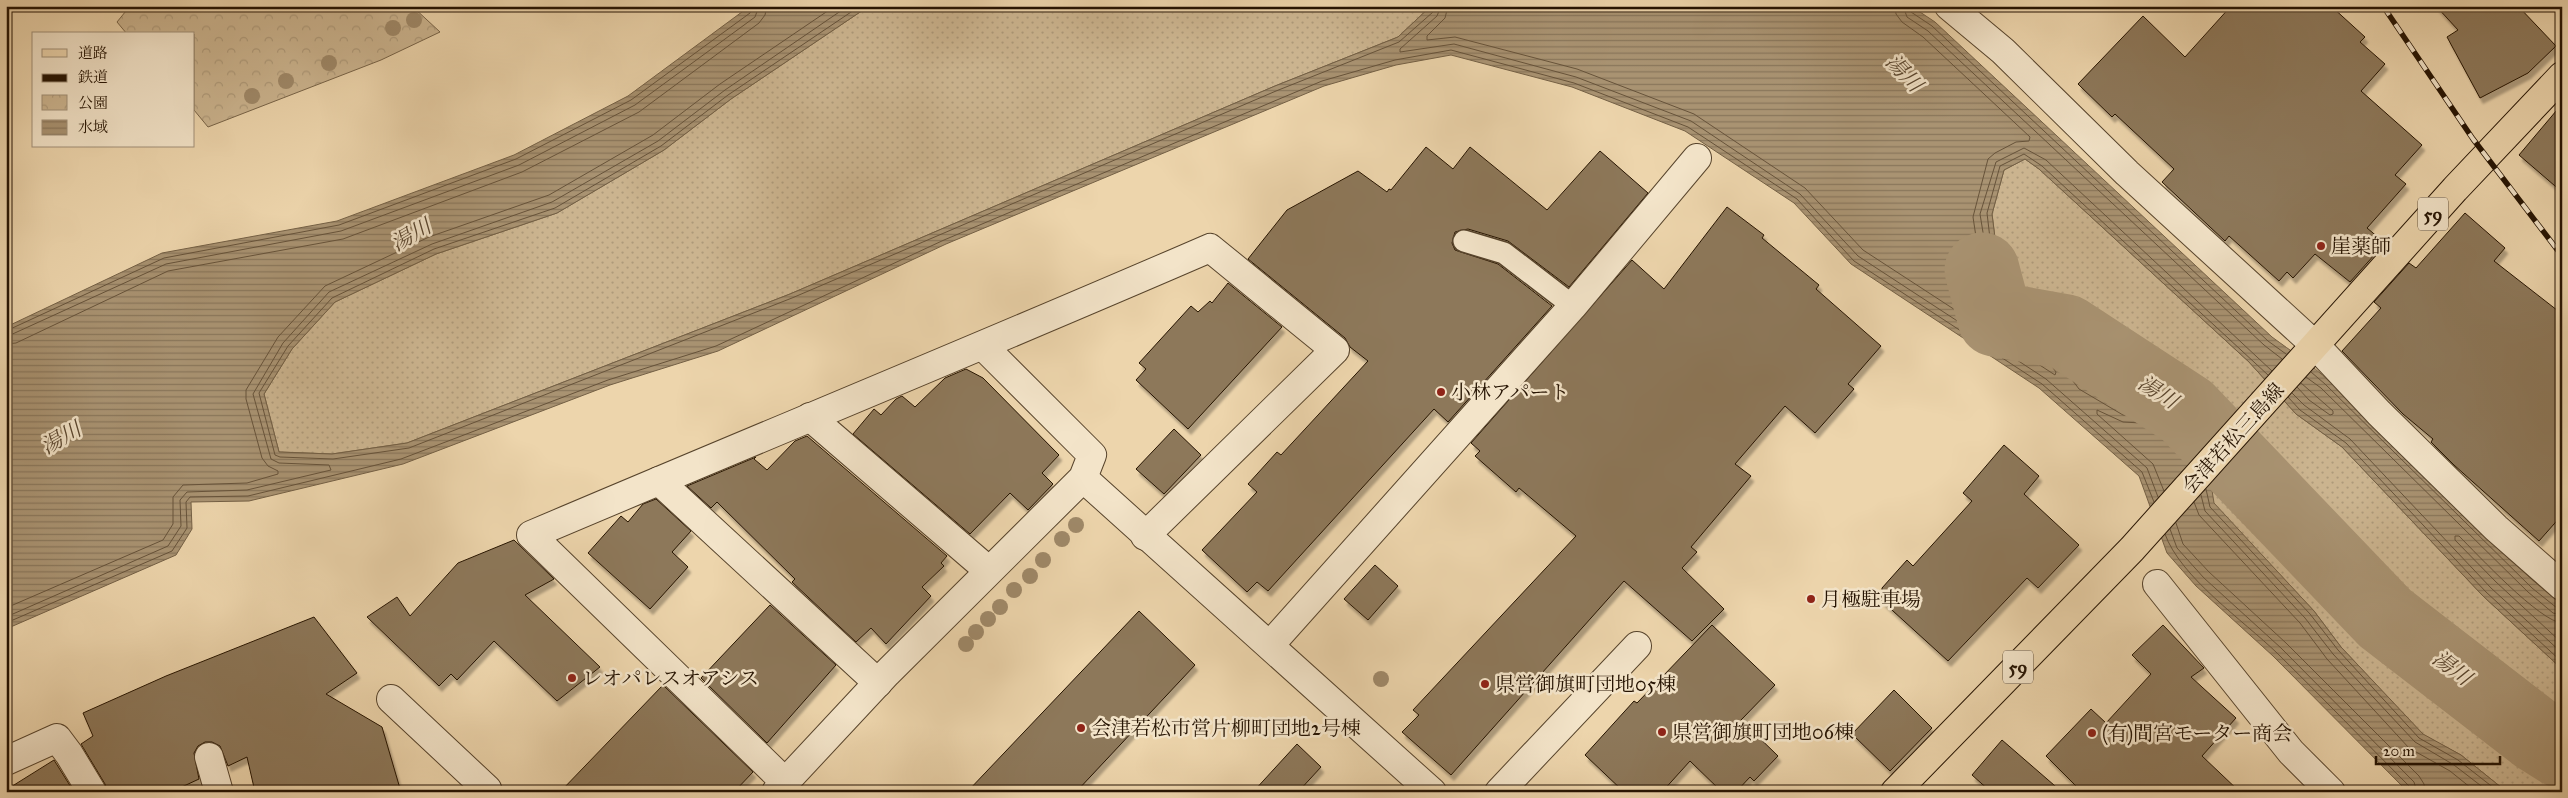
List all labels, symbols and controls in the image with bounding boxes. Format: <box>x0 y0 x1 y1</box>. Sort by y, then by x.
legend <box>32 32 195 148</box>
text: 道路 <box>78 44 108 62</box>
water label: 湯川 <box>1880 49 1929 99</box>
text: 鉄道 <box>78 68 108 86</box>
text: 公園 <box>78 94 108 112</box>
text: 水域 <box>78 118 108 136</box>
road number: 59 <box>2418 198 2448 230</box>
water label: 湯川 <box>386 212 437 257</box>
place label: 崖薬師 <box>2331 234 2391 258</box>
marker: 崖薬師 <box>2315 240 2327 252</box>
water label: 湯川 <box>2133 370 2184 415</box>
street label: 会津若松三島線 <box>2177 378 2289 498</box>
place label: 小林アパート <box>1451 380 1569 404</box>
marker: 小林アパート <box>1435 386 1447 398</box>
water label: 湯川 <box>36 415 87 460</box>
place label: 月極駐車場 <box>1821 587 1921 611</box>
marker: 月極駐車場 <box>1805 593 1817 605</box>
water label: 湯川 <box>2427 645 2478 692</box>
road number: 59 <box>2003 650 2033 684</box>
place label: レオパレスオアシス <box>582 666 759 690</box>
marker: レオパレスオアシス <box>566 672 578 684</box>
place label: 県営御旗町団地05棟 <box>1495 672 1676 696</box>
marker: 県営御旗町団地05棟 <box>1479 678 1491 690</box>
place label: 会津若松市営片柳町団地2号棟 <box>1091 716 1361 740</box>
place label: 県営御旗町団地06棟 <box>1672 720 1854 744</box>
place label: (有)間宮モーター商会 <box>2102 721 2292 746</box>
marker: 会津若松市営片柳町団地2号棟 <box>1075 722 1087 734</box>
marker: 県営御旗町団地06棟 <box>1656 726 1668 738</box>
marker: (有)間宮モーター商会 <box>2086 727 2098 739</box>
scale bar <box>2376 733 2499 765</box>
text: 20 m <box>2383 742 2415 760</box>

